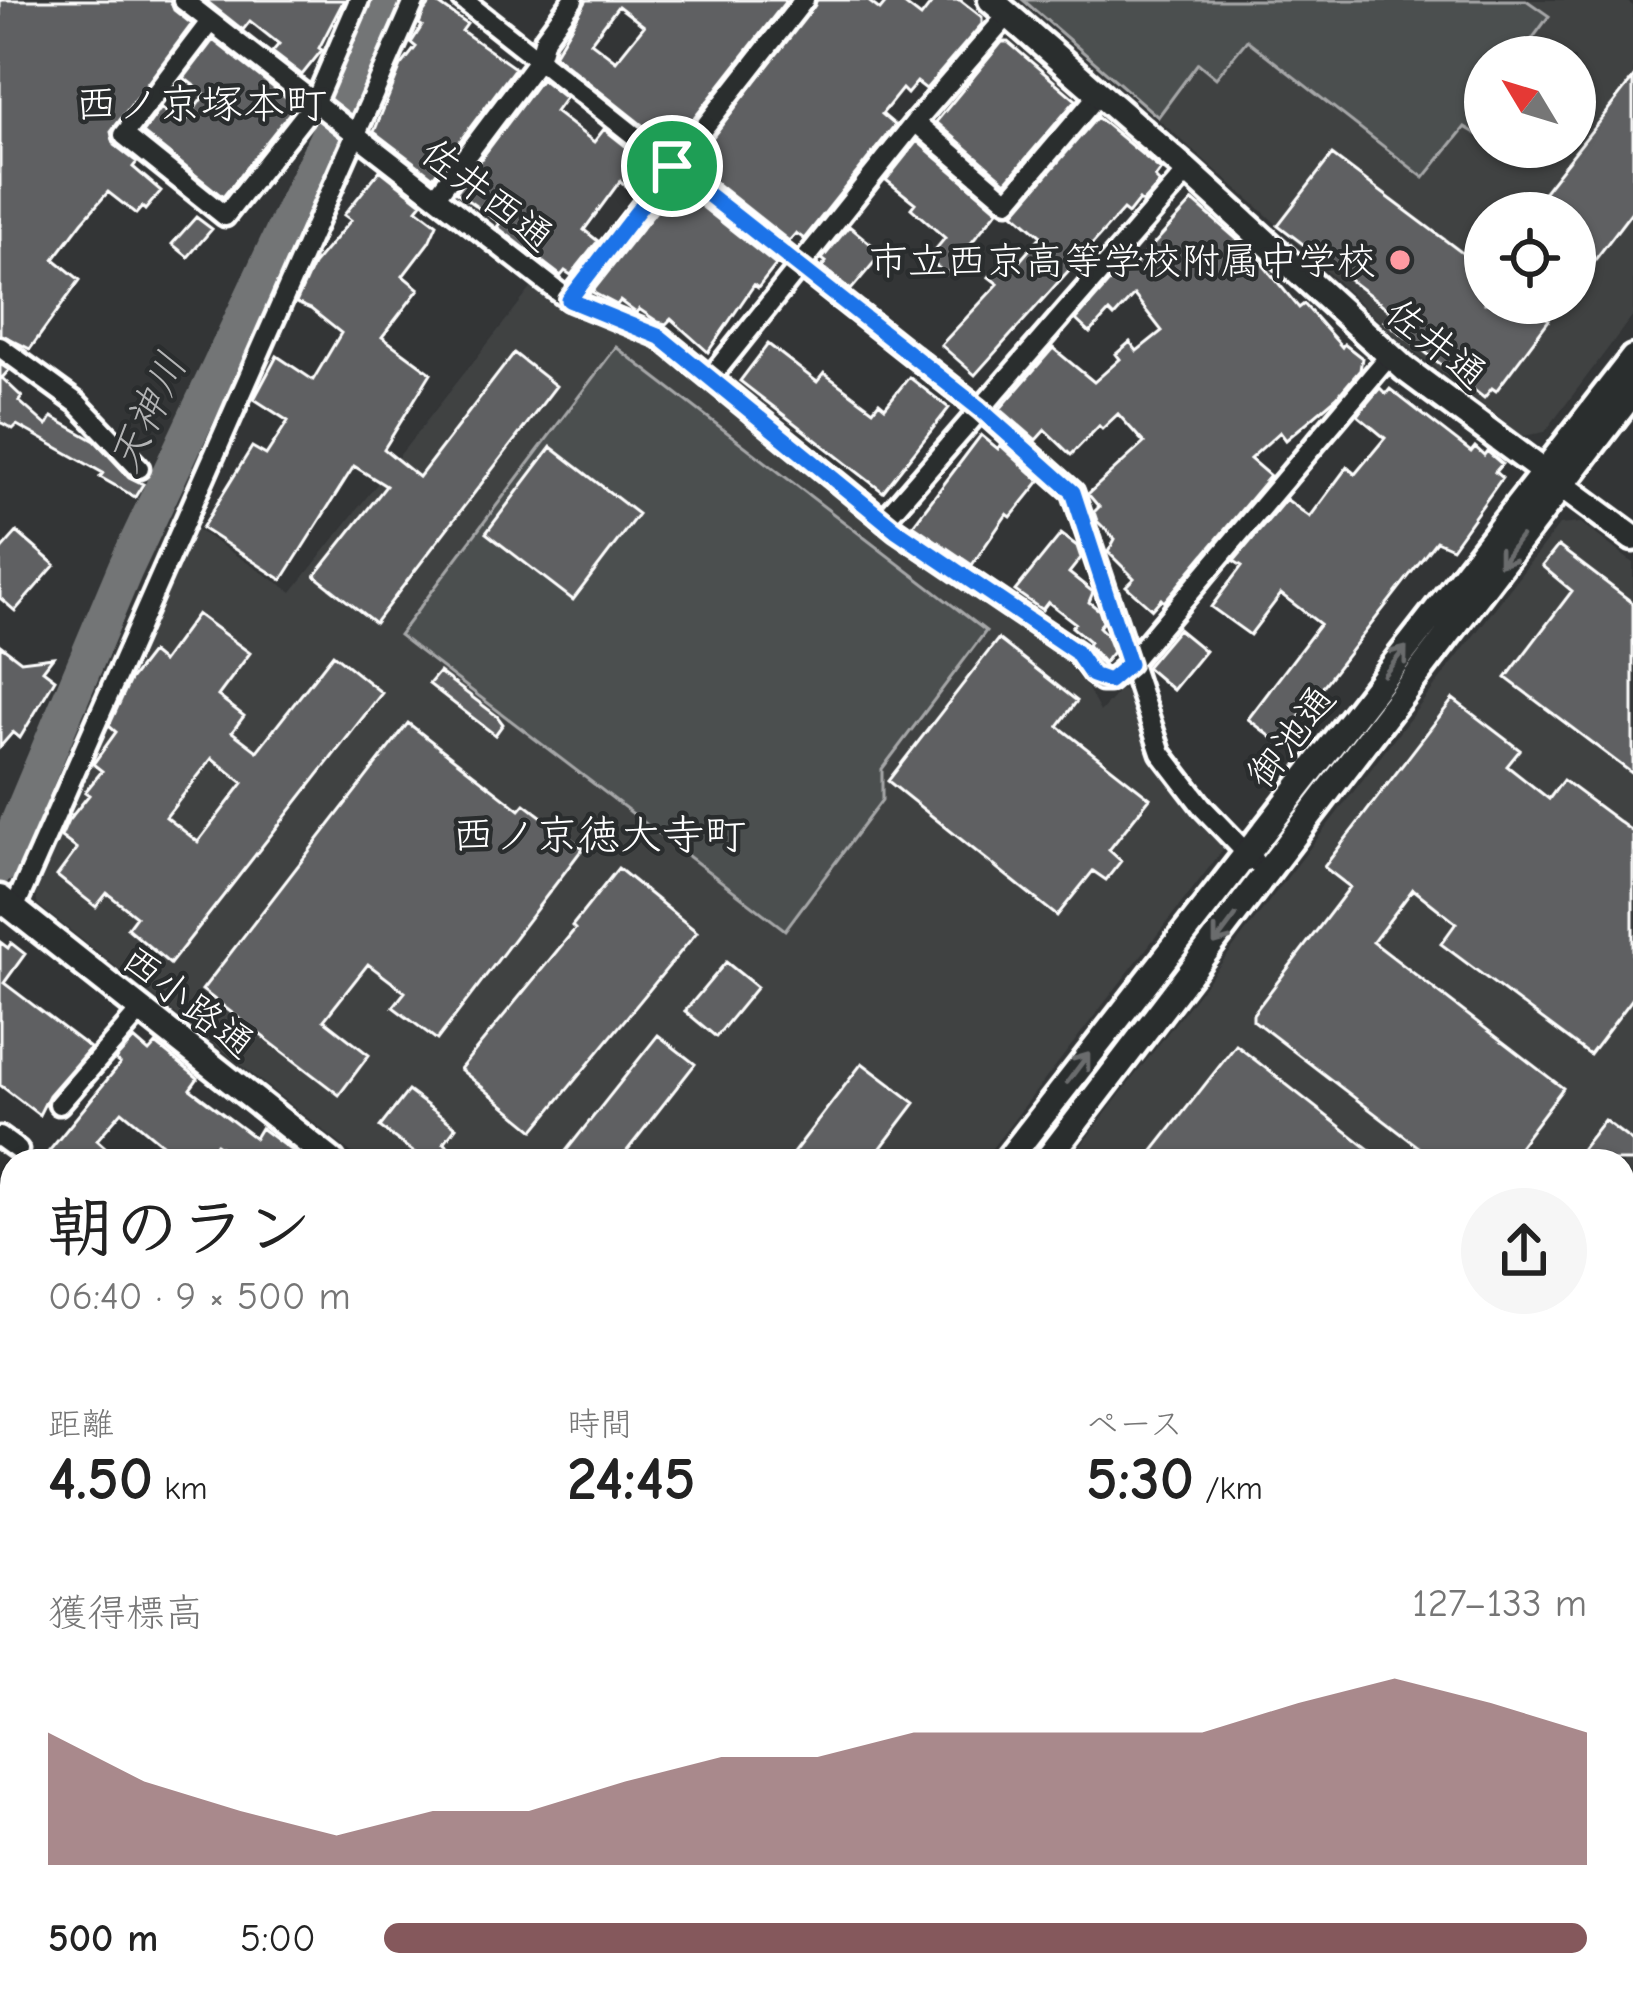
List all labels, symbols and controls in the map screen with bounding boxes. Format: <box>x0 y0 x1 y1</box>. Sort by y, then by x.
north arrow <box>1464 36 1596 168</box>
map controls <box>1464 36 1596 324</box>
district label: 西ノ京塚本町 <box>75 80 327 129</box>
pin <box>621 115 723 217</box>
street label: 佐井西通 <box>412 129 562 261</box>
icon: arrive <box>639 133 705 199</box>
button: locate <box>1464 192 1596 324</box>
place label: 市立西京高等学校附属中学校 <box>869 239 1376 284</box>
marker: 市立西京高等学校附属中学校 <box>1387 247 1413 273</box>
street label: 佐井通 <box>1376 290 1496 398</box>
water label: 天神川 <box>100 345 197 480</box>
one-way arrow <box>1498 534 1524 566</box>
one-way arrow <box>1381 645 1408 677</box>
street label: 御池通 <box>1237 677 1345 797</box>
district label: 西ノ京徳大寺町 <box>452 811 746 860</box>
one-way arrow <box>1213 913 1239 945</box>
street label: 西小路通 <box>113 936 263 1068</box>
one-way arrow <box>1065 1052 1091 1085</box>
button: share <box>1461 1188 1587 1314</box>
text: 朝のラン <box>48 1191 312 1267</box>
text: 06:40 · 9 × 500 m <box>48 1274 351 1319</box>
text: 距離 <box>48 1405 114 1443</box>
text: 時間 <box>567 1405 633 1443</box>
text: ペース <box>1086 1405 1183 1443</box>
text: 4.50 <box>48 1445 153 1514</box>
text: 24:45 <box>567 1445 696 1514</box>
text: 5:30 <box>1086 1445 1194 1514</box>
text: km <box>153 1469 207 1507</box>
text: /km <box>1194 1469 1263 1507</box>
text: 127–133 m <box>1412 1581 1587 1626</box>
text: 獲得標高 <box>48 1591 204 1636</box>
text: 500 m <box>48 1916 158 1961</box>
text: 5:00 <box>240 1916 316 1961</box>

